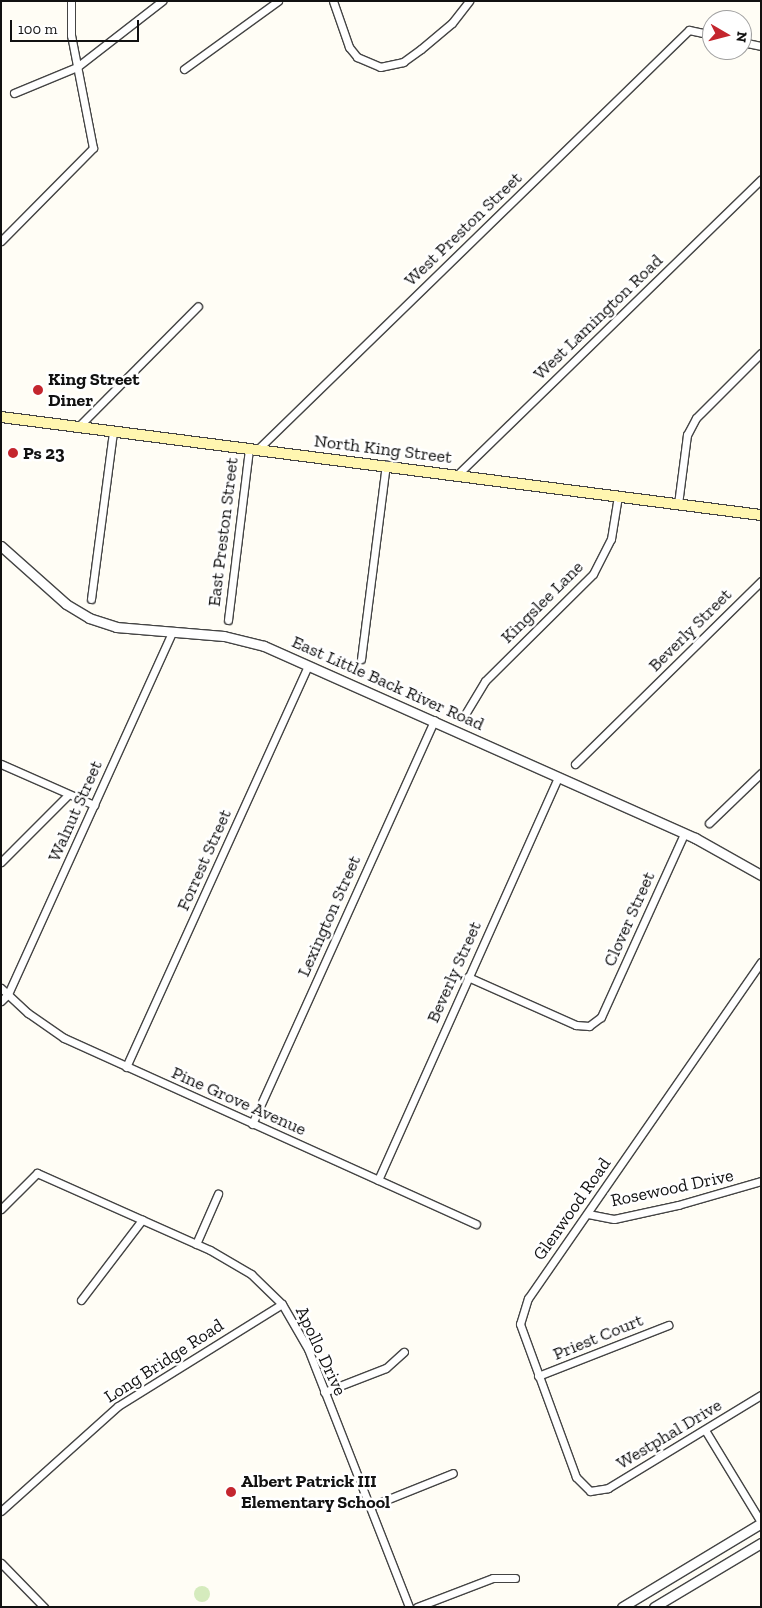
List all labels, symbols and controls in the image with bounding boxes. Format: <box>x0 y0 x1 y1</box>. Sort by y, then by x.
scale bar <box>12 10 141 42</box>
north arrow <box>702 10 752 60</box>
text: 100 m <box>18 20 57 38</box>
text: N <box>732 31 751 43</box>
street label: West Preston Street <box>400 167 526 291</box>
street label: West Lamington Road <box>529 250 667 384</box>
place label: King Street Diner <box>48 369 139 412</box>
marker: King Street Diner <box>32 384 44 396</box>
street label: North King Street <box>313 430 453 468</box>
place label: Ps 23 <box>23 442 64 464</box>
marker: Ps 23 <box>7 447 19 459</box>
street label: East Preston Street <box>203 456 243 608</box>
street label: Kingslee Lane <box>496 556 588 648</box>
street label: Beverly Street <box>644 584 736 676</box>
street label: East Little Back River Road <box>288 631 488 735</box>
street label: Walnut Street <box>43 757 107 865</box>
street label: Forrest Street <box>172 806 236 914</box>
street label: Lexington Street <box>293 852 365 980</box>
street label: Clover Street <box>598 868 660 970</box>
street label: Beverly Street <box>422 918 486 1026</box>
street label: Pine Grove Avenue <box>168 1062 310 1140</box>
street label: Glenwood Road <box>529 1153 615 1265</box>
street label: Rosewood Drive <box>609 1164 735 1212</box>
street label: Apollo Drive <box>291 1303 351 1399</box>
street label: Priest Court <box>550 1309 646 1365</box>
street label: Long Bridge Road <box>100 1314 228 1408</box>
street label: Westphal Drive <box>612 1394 726 1474</box>
place label: Albert Patrick III Elementary School <box>241 1471 391 1514</box>
marker: Albert Patrick III Elementary School <box>225 1486 237 1498</box>

